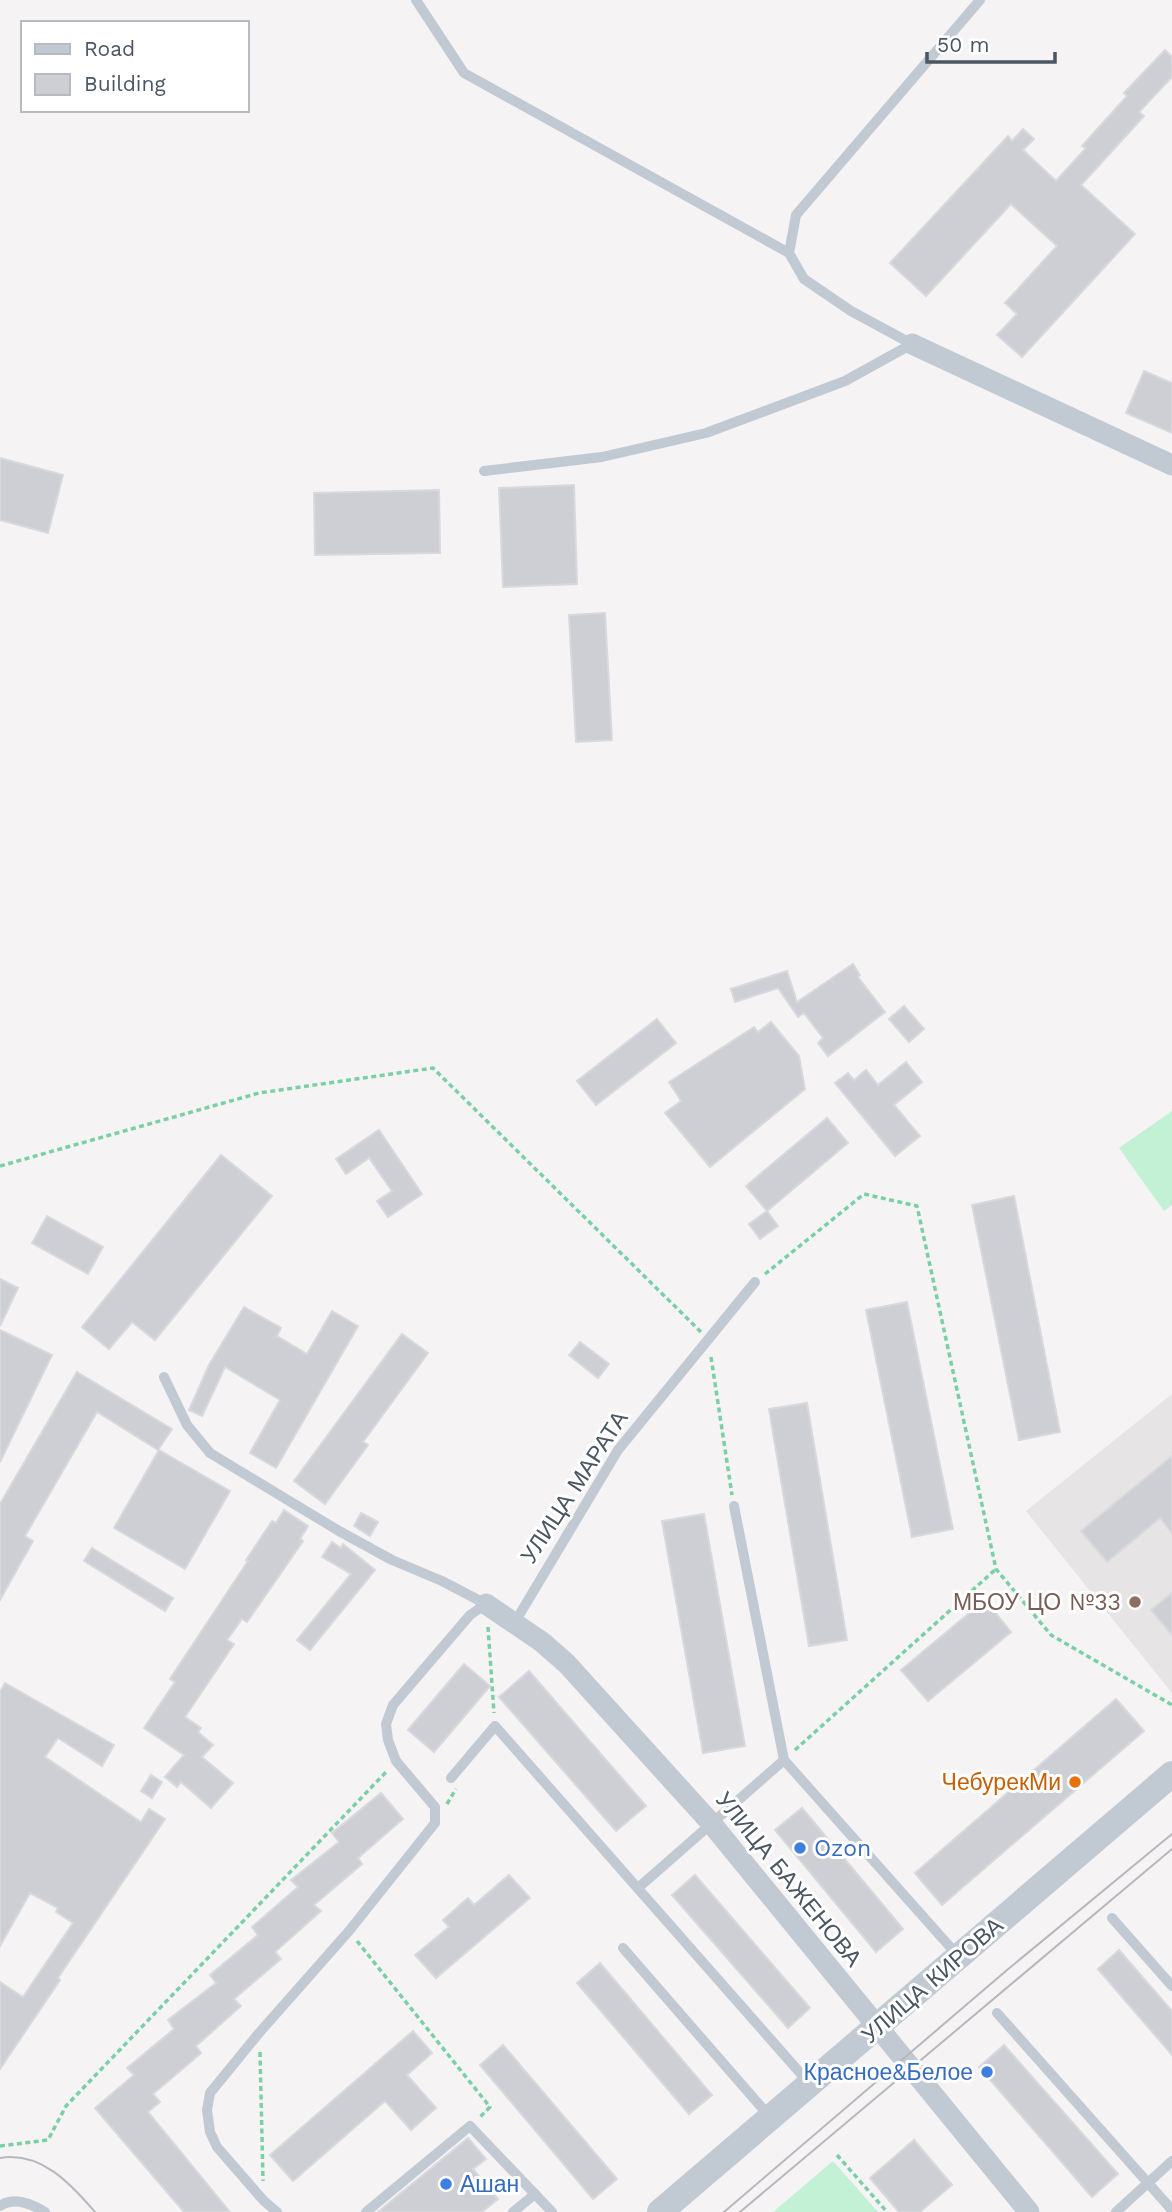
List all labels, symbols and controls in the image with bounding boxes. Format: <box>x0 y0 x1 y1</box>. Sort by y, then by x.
legend <box>21 21 248 112</box>
scale bar <box>927 21 1055 65</box>
text: 50 m <box>937 32 989 57</box>
text: Road <box>84 36 135 61</box>
text: Building <box>84 71 166 96</box>
street label: УЛИЦА МАРАТА <box>515 1406 634 1568</box>
place label: МБОУ ЦО №33 <box>953 1589 1121 1616</box>
marker: МБОУ ЦО №33 <box>1127 1594 1143 1610</box>
place label: ЧебурекМи <box>942 1769 1061 1796</box>
marker: ЧебурекМи <box>1067 1774 1083 1790</box>
street label: УЛИЦА БАЖЕНОВА <box>710 1787 868 1972</box>
place label: Ozon <box>814 1835 871 1862</box>
marker: Ozon <box>792 1840 808 1856</box>
street label: УЛИЦА КИРОВА <box>856 1911 1009 2049</box>
place label: Красное&Белое <box>804 2059 973 2086</box>
marker: Красное&Белое <box>979 2064 995 2080</box>
place label: Ашан <box>460 2171 519 2198</box>
marker: Ашан <box>438 2176 454 2192</box>

